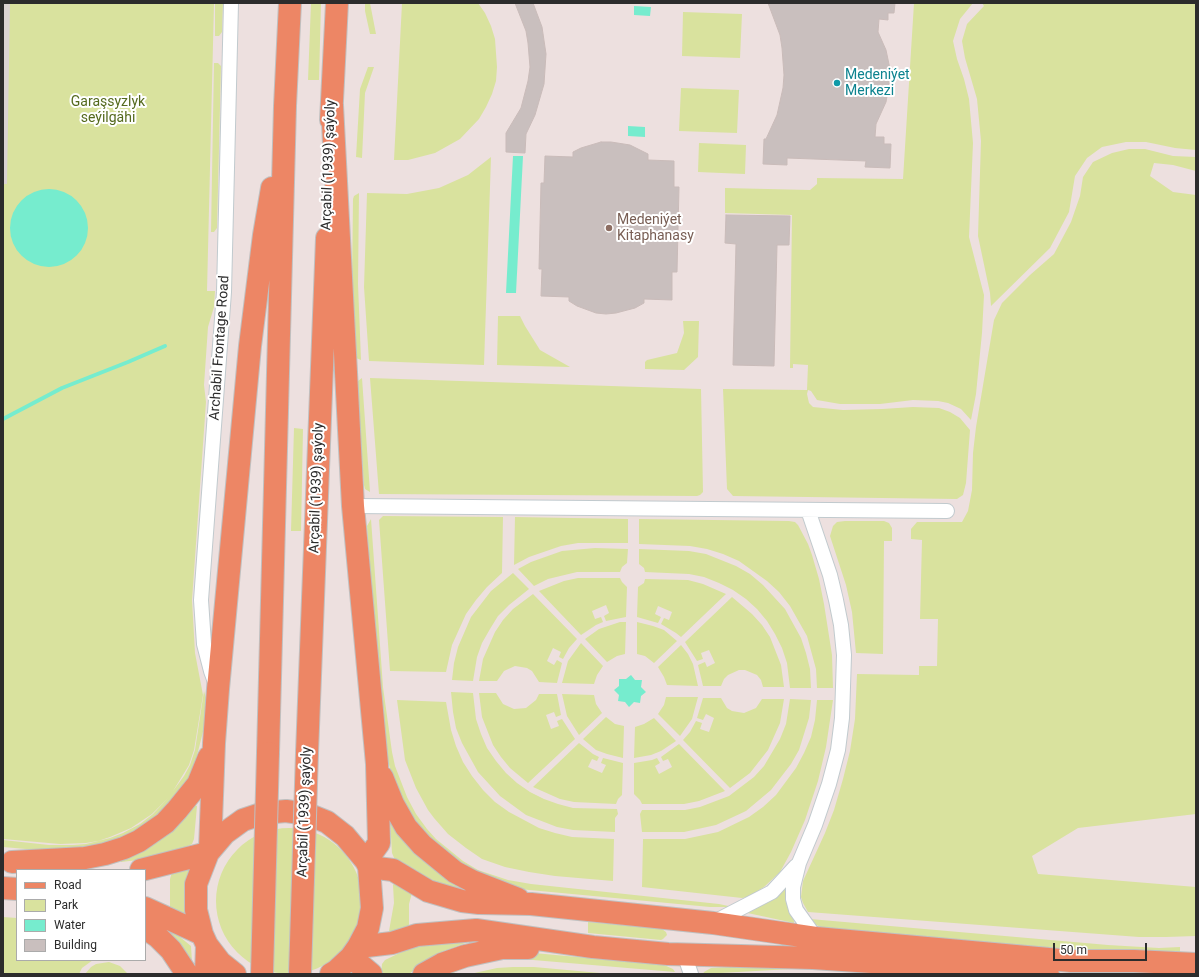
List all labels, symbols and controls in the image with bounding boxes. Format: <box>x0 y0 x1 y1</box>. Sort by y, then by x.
place label: Medeniýet Merkezi <box>845 67 910 100</box>
marker: Medeniýet Merkezi <box>832 78 842 88</box>
park label: Garaşsyzlyk seýilgähi <box>71 94 145 126</box>
street label: Arçabil (1939) şaýoly <box>318 99 340 231</box>
place label: Medeniýet Kitaphanasy <box>617 212 694 244</box>
marker: Medeniýet Kitaphanasy <box>604 223 614 233</box>
street label: Archabil Frontage Road <box>207 275 233 421</box>
street label: Arçabil (1939) şaýoly <box>306 422 328 554</box>
street label: Arçabil (1939) şaýoly <box>294 746 316 878</box>
legend <box>16 869 146 961</box>
text: Road <box>54 878 82 892</box>
text: Park <box>54 898 78 912</box>
text: Water <box>54 918 85 932</box>
scale bar <box>1055 935 1149 961</box>
text: Building <box>54 938 97 952</box>
text: 50 m <box>1060 943 1087 957</box>

